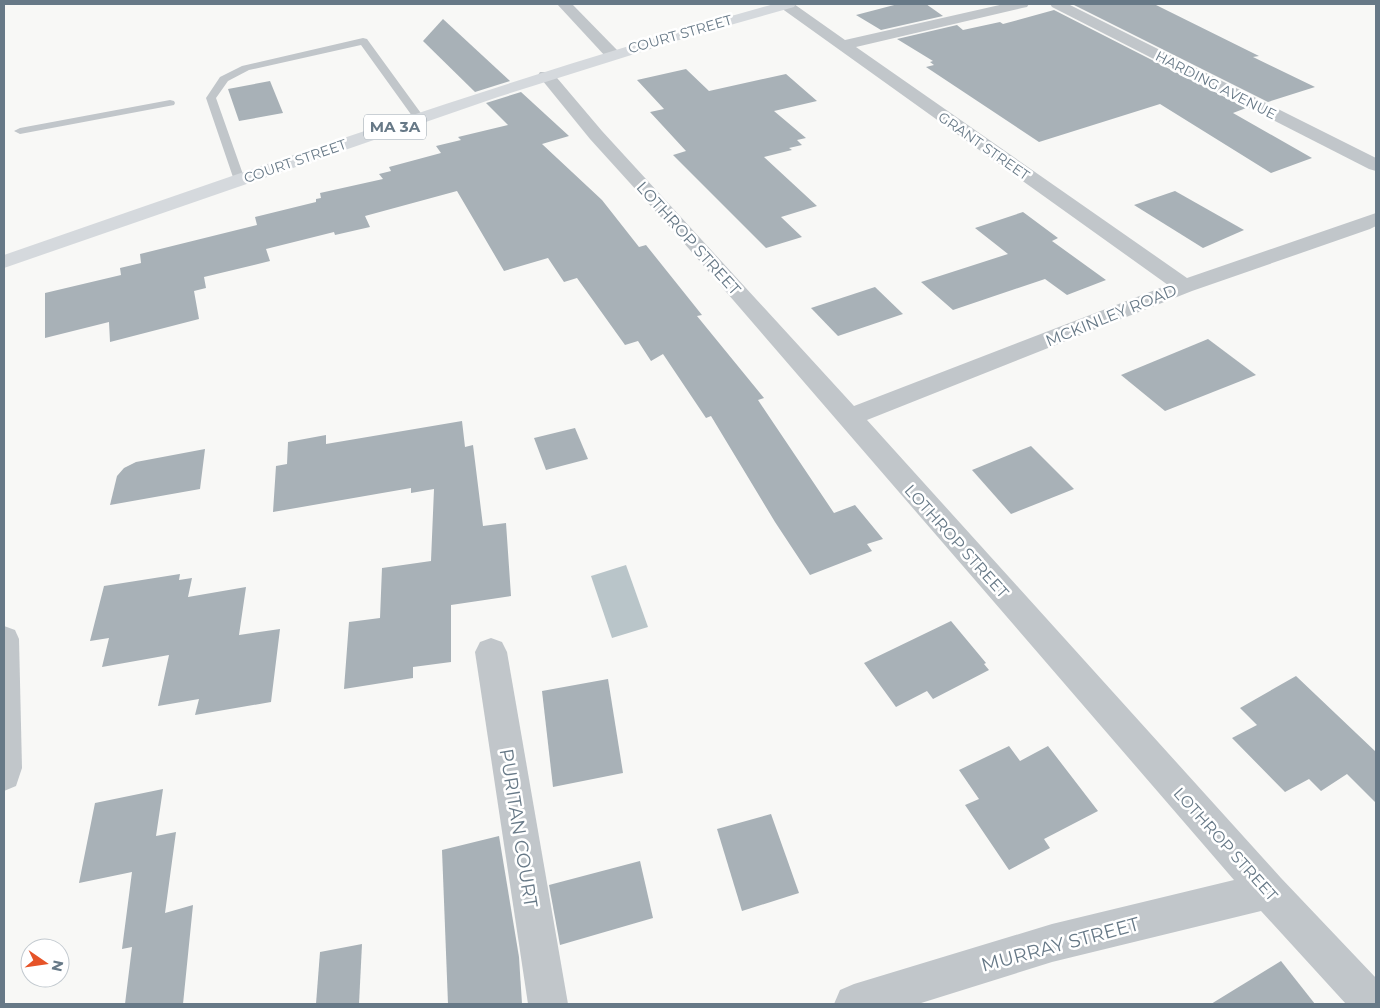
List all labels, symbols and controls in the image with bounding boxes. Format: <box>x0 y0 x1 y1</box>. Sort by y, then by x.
street label: COURT STREET <box>626 11 734 57</box>
street label: HARDING AVENUE <box>1152 47 1280 123</box>
street label: GRANT STREET <box>935 108 1033 184</box>
road number: MA 3A <box>364 114 426 140</box>
street label: COURT STREET <box>241 135 349 187</box>
street label: LOTHROP STREET <box>633 178 745 300</box>
street label: MCKINLEY ROAD <box>1043 280 1180 350</box>
street label: LOTHROP STREET <box>901 481 1013 603</box>
street label: PURITAN COURT <box>495 747 542 909</box>
street label: LOTHROP STREET <box>1170 784 1282 906</box>
street label: MURRAY STREET <box>978 912 1142 977</box>
north arrow <box>20 938 70 988</box>
text: N <box>48 958 68 973</box>

